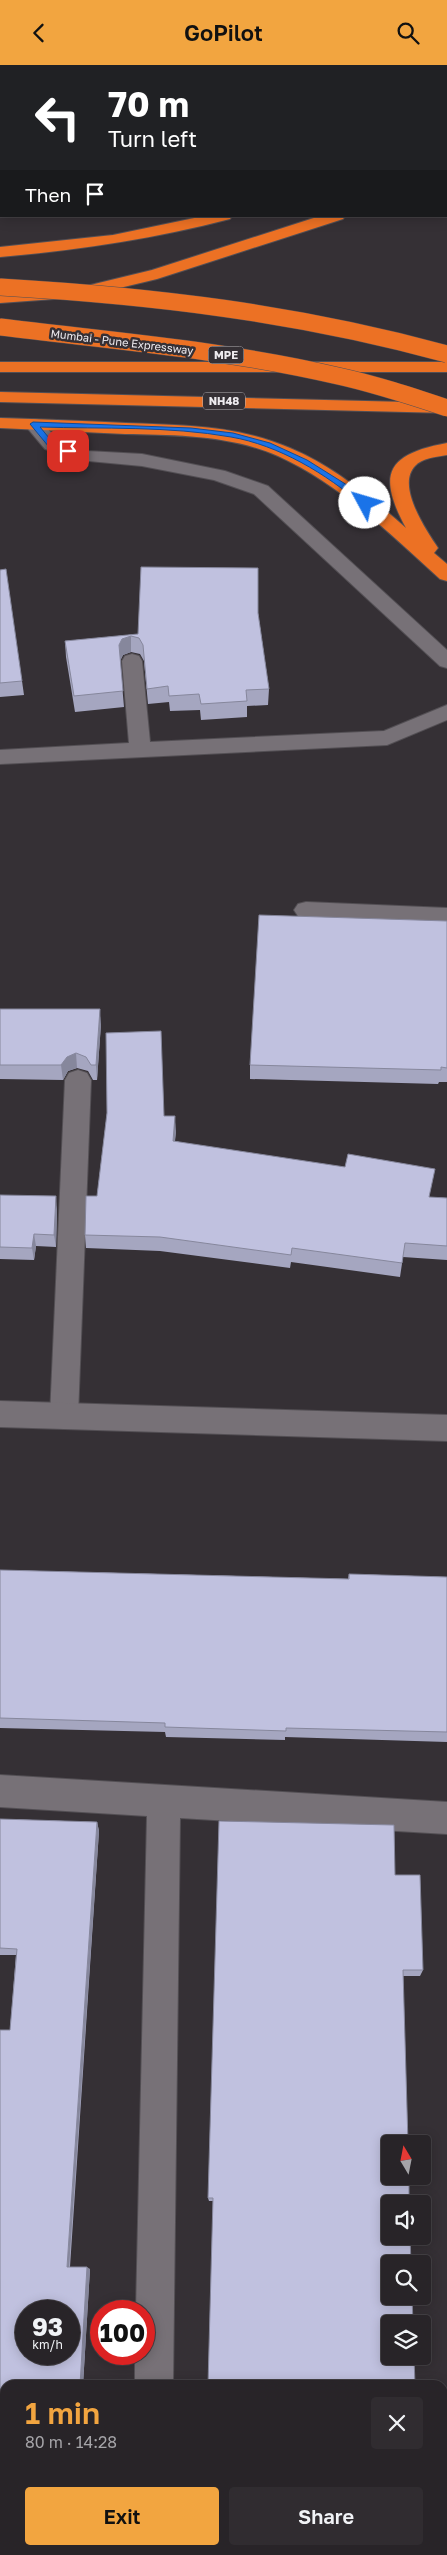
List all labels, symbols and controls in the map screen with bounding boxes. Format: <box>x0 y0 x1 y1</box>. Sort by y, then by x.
icon: back <box>25 19 53 47</box>
text: GoPilot <box>184 19 263 46</box>
icon: search <box>394 19 422 47</box>
text: 70 m <box>108 83 189 125</box>
icon: left <box>25 85 90 150</box>
text: Turn left <box>108 125 197 152</box>
icon: arrive <box>81 180 109 208</box>
text: Then <box>25 183 71 206</box>
street label: Mumbai - Pune Expressway <box>50 326 194 357</box>
road number: MPE <box>208 347 244 363</box>
road number: NH48 <box>203 393 245 409</box>
pin <box>47 430 89 472</box>
icon: arrive <box>54 437 82 465</box>
position arrow <box>338 476 390 528</box>
north arrow <box>381 2135 431 2185</box>
map controls <box>381 2135 431 2365</box>
button: sound <box>381 2195 431 2245</box>
button: search <box>381 2255 431 2305</box>
speed limit sign: 100 <box>90 2300 155 2365</box>
text: 93 <box>32 2311 63 2342</box>
button: layers <box>381 2315 431 2365</box>
text: km/h <box>32 2337 63 2352</box>
text: 1 min <box>25 2395 100 2431</box>
button: close <box>371 2397 423 2449</box>
text: 80 m · 14:28 <box>25 2432 117 2452</box>
button: Exit <box>25 2487 219 2545</box>
button: Share <box>229 2487 423 2545</box>

